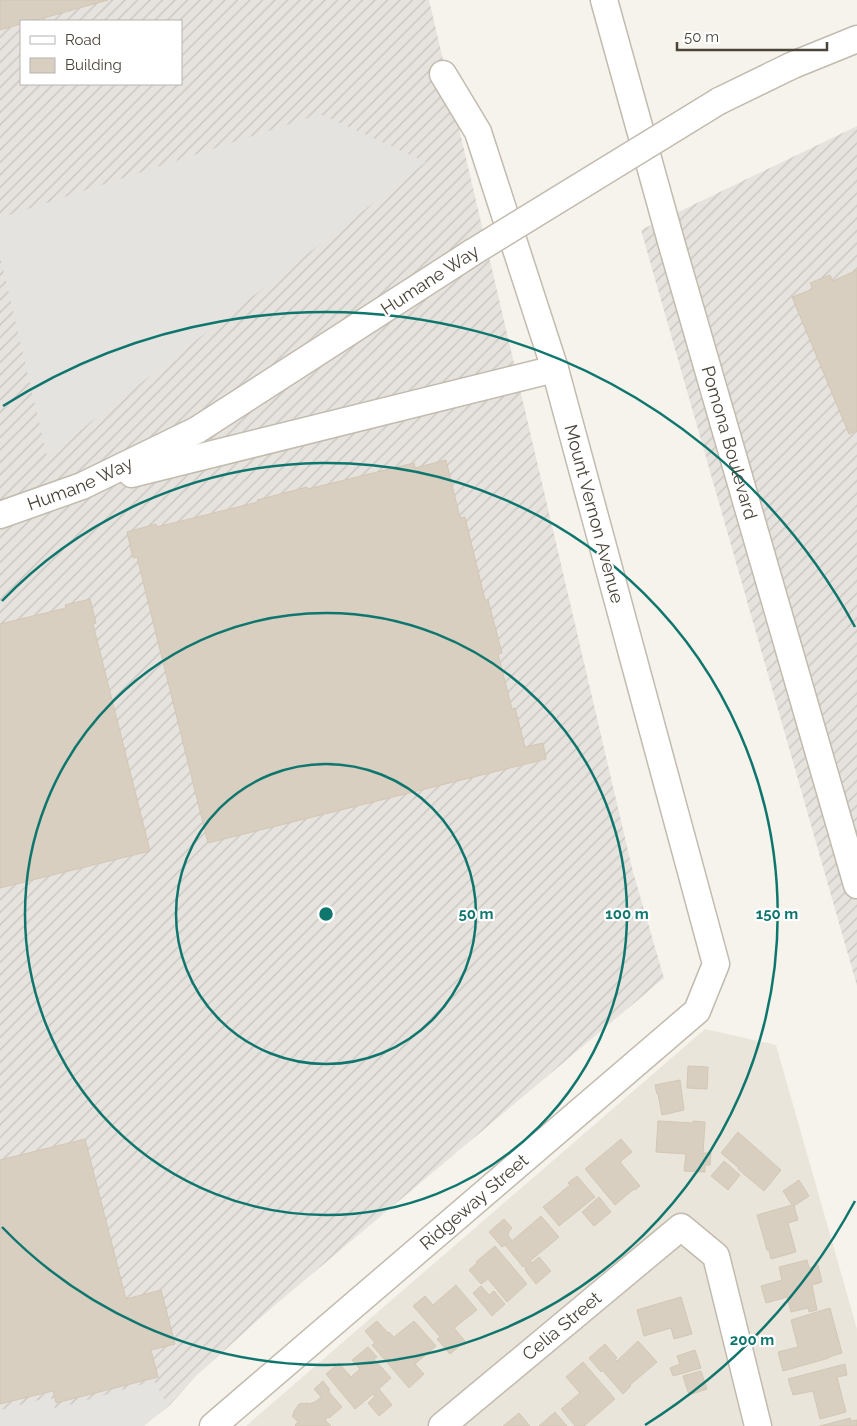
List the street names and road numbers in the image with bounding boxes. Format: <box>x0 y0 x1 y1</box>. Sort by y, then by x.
street label: Humane Way <box>377 240 483 319</box>
street label: Pomona Boulevard <box>697 363 762 522</box>
street label: Mount Vernon Avenue <box>560 422 629 606</box>
street label: Humane Way <box>24 452 136 515</box>
street label: Ridgeway Street <box>415 1149 532 1254</box>
street label: Celia Street <box>518 1287 605 1365</box>

